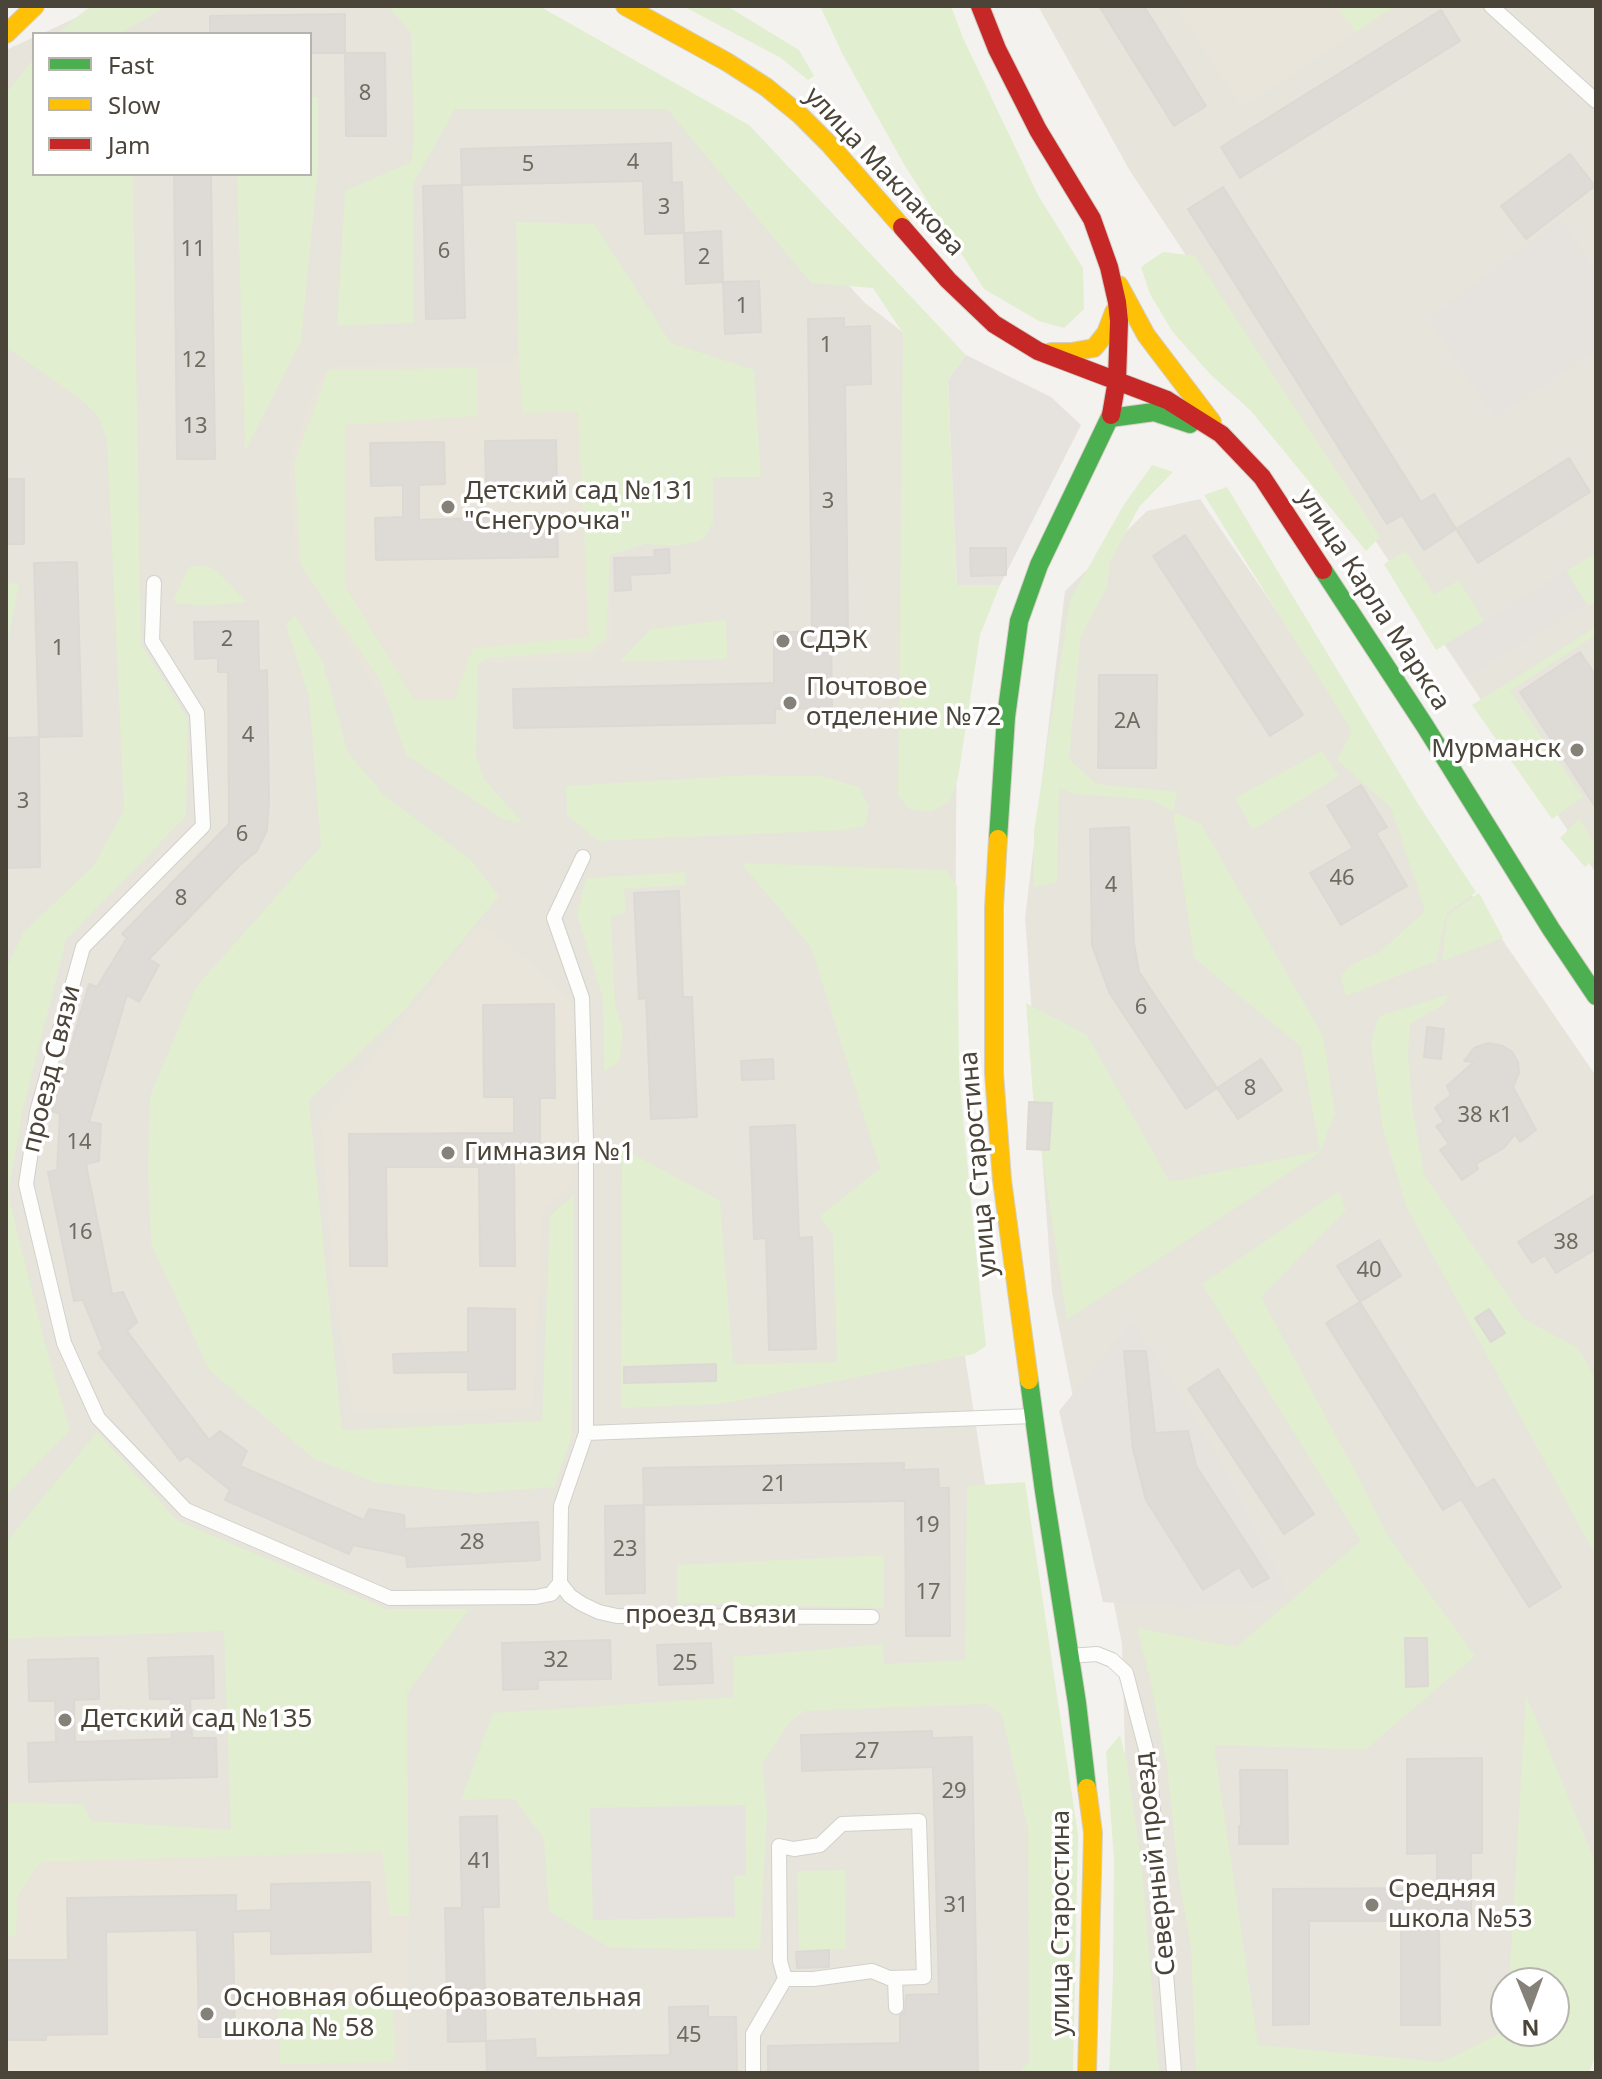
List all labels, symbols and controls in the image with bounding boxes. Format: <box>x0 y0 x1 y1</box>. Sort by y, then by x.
legend <box>32 32 312 176</box>
text: Fast <box>108 48 154 81</box>
house number: 8 <box>359 81 371 107</box>
street label: улица Маклакова <box>798 81 970 263</box>
text: Slow <box>108 88 160 121</box>
text: Jam <box>108 128 150 161</box>
house number: 4 <box>627 150 639 176</box>
house number: 5 <box>522 152 534 178</box>
house number: 3 <box>658 195 670 221</box>
house number: 11 <box>180 237 206 263</box>
house number: 6 <box>438 239 450 265</box>
house number: 2 <box>698 245 710 271</box>
house number: 1 <box>736 294 748 320</box>
house number: 1 <box>820 333 832 359</box>
house number: 12 <box>181 348 207 374</box>
house number: 13 <box>182 414 208 440</box>
place label: Детский сад №131 "Снегурочка" <box>464 476 695 538</box>
street label: улица Карла Маркса <box>1290 483 1456 717</box>
house number: 3 <box>822 489 834 515</box>
marker: Детский сад №131 "Снегурочка" <box>439 498 457 516</box>
place label: СДЭК <box>799 625 868 657</box>
house number: 2 <box>221 627 233 653</box>
marker: СДЭК <box>774 632 792 650</box>
house number: 1 <box>52 636 64 662</box>
place label: Почтовое отделение №72 <box>806 672 1001 734</box>
marker: Почтовое отделение №72 <box>781 694 799 712</box>
house number: 2А <box>1114 709 1140 735</box>
house number: 4 <box>242 723 254 749</box>
place label: Мурманск <box>1431 734 1561 766</box>
marker: Мурманск <box>1568 741 1586 759</box>
house number: 3 <box>17 789 29 815</box>
house number: 6 <box>236 822 248 848</box>
house number: 46 <box>1329 866 1355 892</box>
house number: 4 <box>1105 873 1117 899</box>
house number: 8 <box>175 886 187 912</box>
street label: проезд Связи <box>16 982 88 1156</box>
house number: 6 <box>1135 995 1147 1021</box>
street label: улица Старостина <box>954 1050 1004 1278</box>
house number: 8 <box>1244 1076 1256 1102</box>
house number: 38 к1 <box>1457 1103 1513 1129</box>
house number: 14 <box>66 1130 92 1156</box>
place label: Гимназия №1 <box>464 1137 635 1169</box>
marker: Гимназия №1 <box>439 1144 457 1162</box>
house number: 16 <box>67 1220 93 1246</box>
house number: 38 <box>1553 1230 1579 1256</box>
house number: 40 <box>1356 1258 1382 1284</box>
house number: 21 <box>761 1472 787 1498</box>
house number: 19 <box>914 1513 940 1539</box>
house number: 28 <box>459 1530 485 1556</box>
house number: 23 <box>612 1537 638 1563</box>
house number: 17 <box>915 1580 941 1606</box>
street label: проезд Связи <box>625 1600 797 1632</box>
house number: 32 <box>543 1648 569 1674</box>
house number: 25 <box>672 1651 698 1677</box>
place label: Детский сад №135 <box>81 1704 312 1736</box>
marker: Детский сад №135 <box>56 1711 74 1729</box>
house number: 27 <box>854 1739 880 1765</box>
street label: Северный проезд <box>1129 1751 1183 1977</box>
house number: 29 <box>941 1779 967 1805</box>
street label: улица Старостина <box>1046 1810 1078 2036</box>
house number: 41 <box>467 1849 493 1875</box>
place label: Средняя школа №53 <box>1388 1874 1533 1936</box>
house number: 31 <box>943 1893 969 1919</box>
marker: Средняя школа №53 <box>1363 1896 1381 1914</box>
north arrow <box>1490 1967 1570 2047</box>
place label: Основная общеобразовательная школа № 58 <box>223 1983 642 2044</box>
marker: Основная общеобразовательная школа № 58 <box>198 2005 216 2023</box>
text: N <box>1521 2014 1540 2044</box>
house number: 45 <box>676 2023 702 2049</box>

